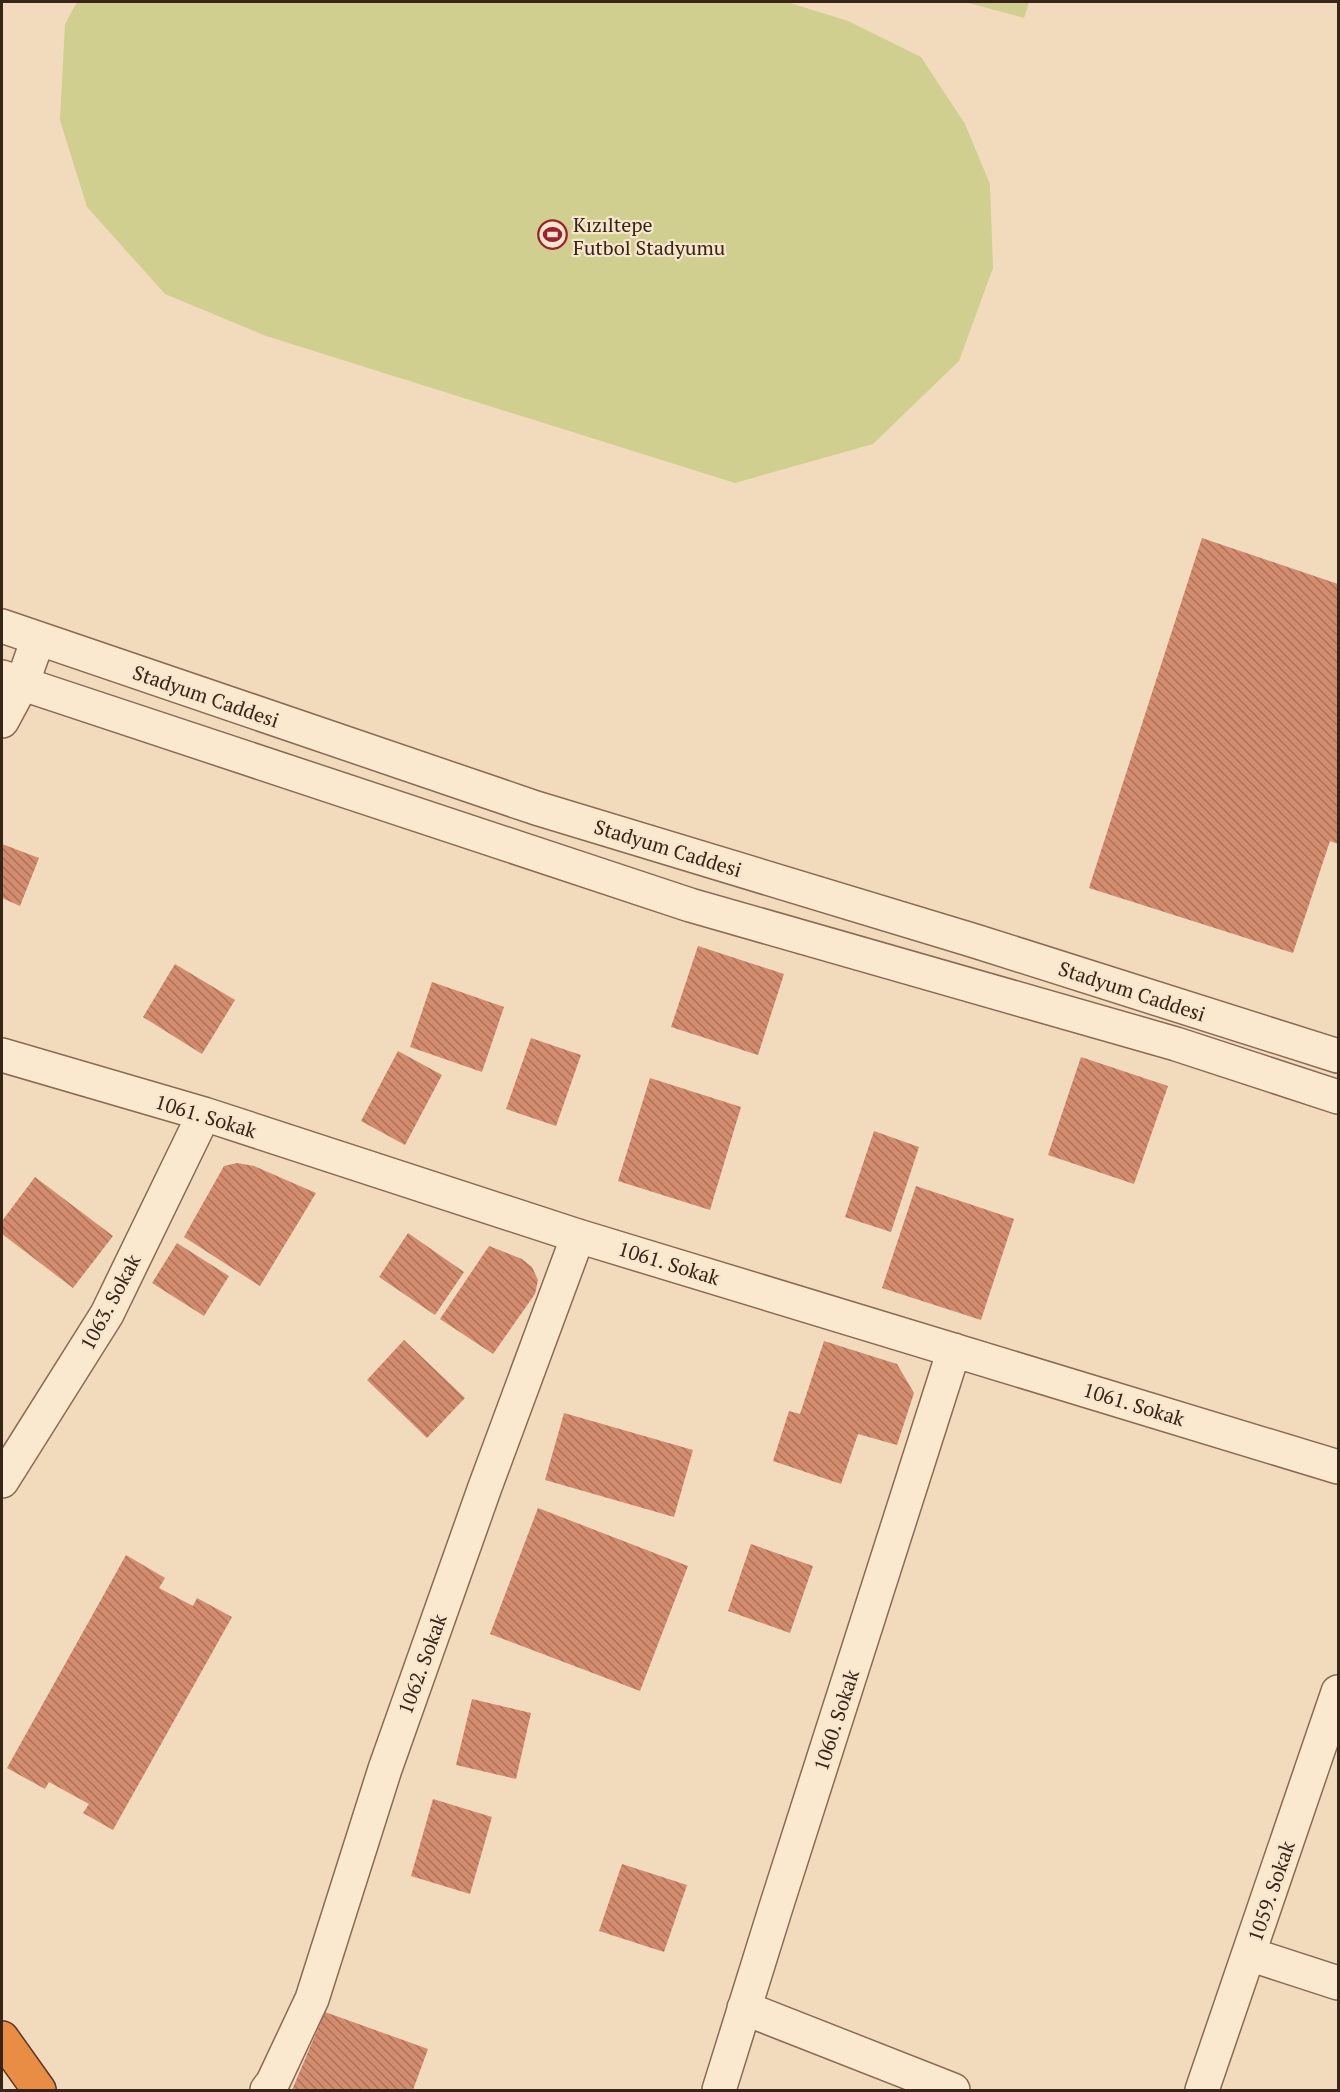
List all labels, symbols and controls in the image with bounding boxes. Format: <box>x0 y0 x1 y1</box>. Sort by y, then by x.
place label: Kızıltepe Futbol Stadyumu <box>573 211 725 261</box>
sports icon: Kızıltepe Futbol Stadyumu <box>536 219 568 251</box>
street label: Stadyum Caddesi <box>129 658 283 734</box>
street label: Stadyum Caddesi <box>591 813 745 883</box>
street label: Stadyum Caddesi <box>1055 955 1209 1027</box>
street label: 1061. Sokak <box>152 1088 261 1144</box>
street label: 1061. Sokak <box>615 1235 724 1291</box>
street label: 1063. Sokak <box>73 1249 147 1355</box>
street label: 1061. Sokak <box>1080 1376 1189 1432</box>
street label: 1062. Sokak <box>391 1610 453 1718</box>
street label: 1060. Sokak <box>807 1665 865 1774</box>
street label: 1059. Sokak <box>1241 1836 1301 1945</box>

